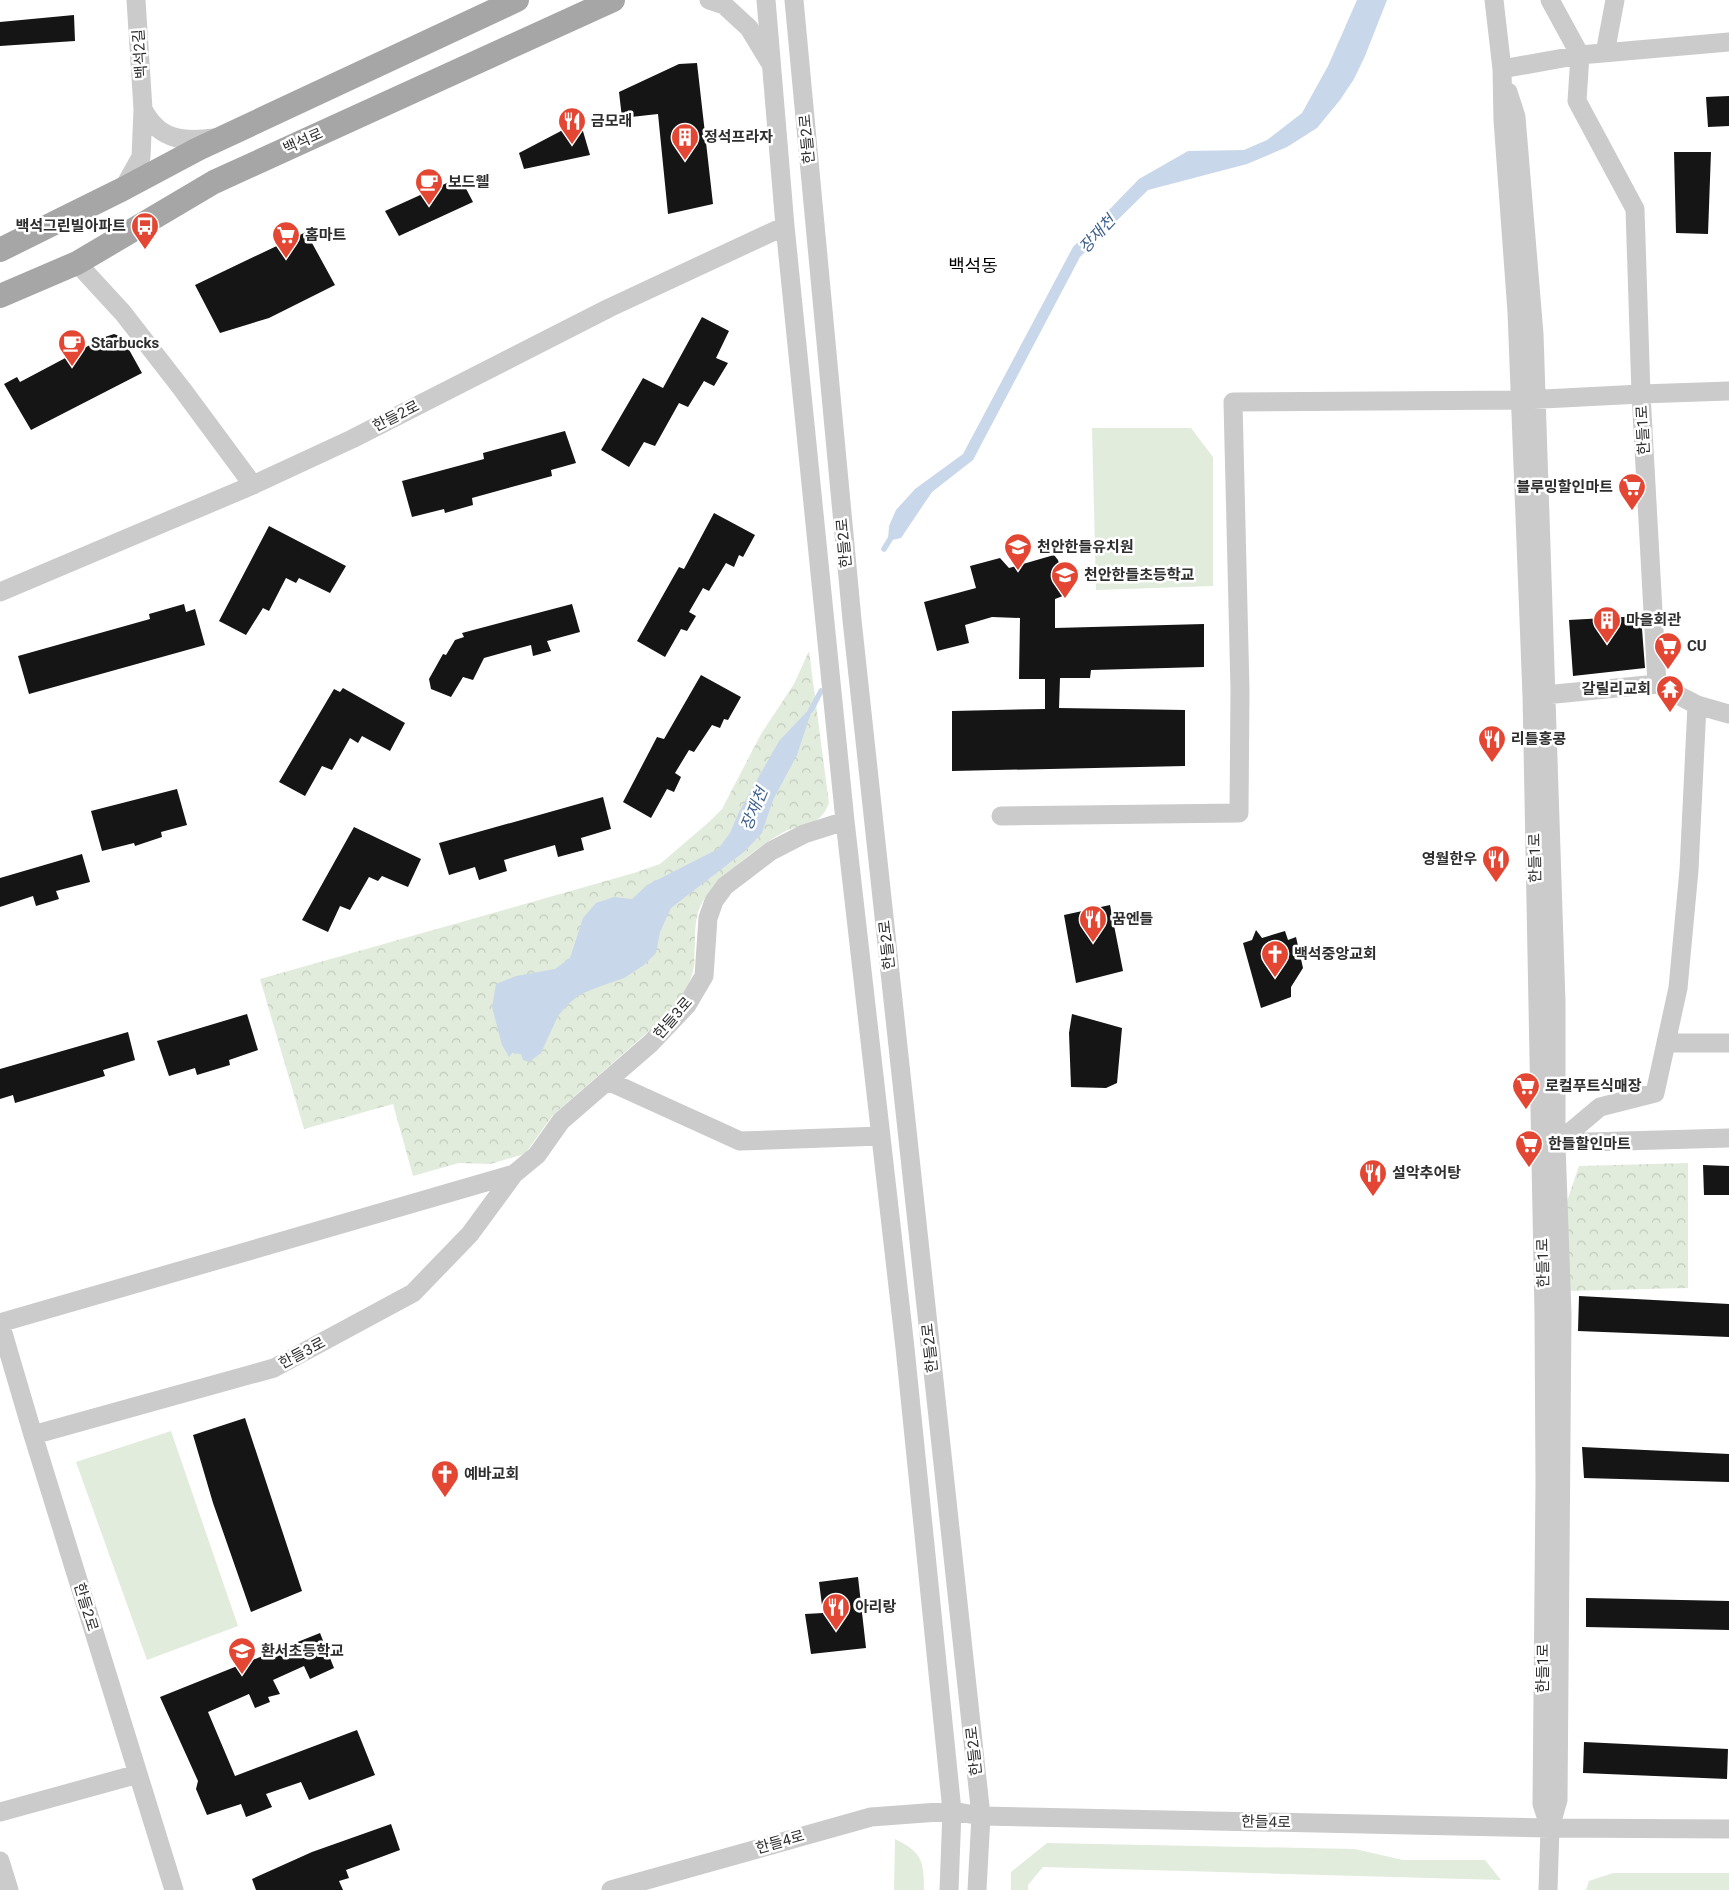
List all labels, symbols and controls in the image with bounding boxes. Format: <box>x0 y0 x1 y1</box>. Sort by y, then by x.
street label: 백석2길 <box>129 29 151 79</box>
restaurant icon: 금모래 <box>557 106 587 145</box>
place label: 금모래 <box>591 112 632 130</box>
street label: 한들2로 <box>796 113 818 165</box>
building icon: 정석프라자 <box>670 122 700 161</box>
street label: 백석로 <box>280 124 326 158</box>
place label: 정석프라자 <box>704 128 773 146</box>
cafe icon: 보드웰 <box>414 167 444 206</box>
place label: 보드웰 <box>448 173 489 191</box>
water label: 장재천 <box>1075 210 1121 257</box>
bus stop icon: 백석그린빌아파트 <box>130 211 160 250</box>
place label: 백석그린빌아파트 <box>16 217 126 235</box>
supermarket icon: 홈마트 <box>271 220 301 259</box>
place label: 홈마트 <box>305 226 347 244</box>
district label: 백석동 <box>948 255 998 276</box>
cafe icon: Starbucks <box>57 328 87 367</box>
place label: Starbucks <box>91 334 159 352</box>
street label: 한들2로 <box>370 397 422 435</box>
street label: 한들1로 <box>1633 405 1653 455</box>
supermarket icon: 블루밍할인마트 <box>1617 472 1647 511</box>
place label: 블루밍할인마트 <box>1516 478 1613 496</box>
street label: 한들2로 <box>833 517 855 569</box>
school or university icon: 천안한들유치원 <box>1003 532 1033 571</box>
place label: 천안한들유치원 <box>1037 538 1134 556</box>
school or university icon: 천안한들초등학교 <box>1050 560 1080 599</box>
place label: 천안한들초등학교 <box>1084 566 1195 584</box>
building icon: 마을회관 <box>1592 605 1622 644</box>
place label: 마을회관 <box>1626 611 1681 629</box>
supermarket icon: CU <box>1653 631 1683 670</box>
place label: CU <box>1687 637 1707 655</box>
temple icon: 갈릴리교회 <box>1655 674 1685 713</box>
place label: 갈릴리교회 <box>1582 680 1651 698</box>
restaurant icon: 리틀홍콩 <box>1477 724 1507 763</box>
place label: 리틀홍콩 <box>1511 730 1566 748</box>
water label: 장재천 <box>737 783 772 833</box>
street label: 한들1로 <box>1526 833 1544 883</box>
restaurant icon: 영월한우 <box>1481 844 1511 883</box>
place label: 영월한우 <box>1422 850 1477 868</box>
restaurant icon: 꿈엔들 <box>1078 904 1108 943</box>
place label: 꿈엔들 <box>1112 910 1154 928</box>
street label: 한들2로 <box>875 919 899 971</box>
church icon: 백석중앙교회 <box>1260 939 1290 978</box>
place label: 백석중앙교회 <box>1294 945 1377 963</box>
street label: 한들3로 <box>650 993 696 1043</box>
supermarket icon: 로컬푸트식매장 <box>1511 1071 1541 1110</box>
place label: 로컬푸트식매장 <box>1545 1077 1642 1095</box>
supermarket icon: 한들할인마트 <box>1514 1129 1544 1168</box>
place label: 한들할인마트 <box>1548 1135 1631 1153</box>
restaurant icon: 설악추어탕 <box>1358 1158 1388 1197</box>
place label: 설악추어탕 <box>1392 1164 1461 1182</box>
street label: 한들1로 <box>1534 1238 1552 1288</box>
street label: 한들2로 <box>918 1322 942 1374</box>
street label: 한들3로 <box>276 1333 328 1373</box>
church icon: 예바교회 <box>430 1459 460 1498</box>
place label: 예바교회 <box>464 1465 519 1483</box>
street label: 한들2로 <box>70 1581 102 1633</box>
restaurant icon: 아리랑 <box>821 1592 851 1631</box>
place label: 아리랑 <box>855 1598 897 1616</box>
school or university icon: 환서초등학교 <box>227 1636 257 1675</box>
place label: 환서초등학교 <box>261 1642 344 1660</box>
street label: 한들1로 <box>1534 1643 1552 1693</box>
street label: 한들2로 <box>962 1725 986 1777</box>
street label: 한들4로 <box>1241 1813 1291 1831</box>
street label: 한들4로 <box>754 1826 806 1858</box>

